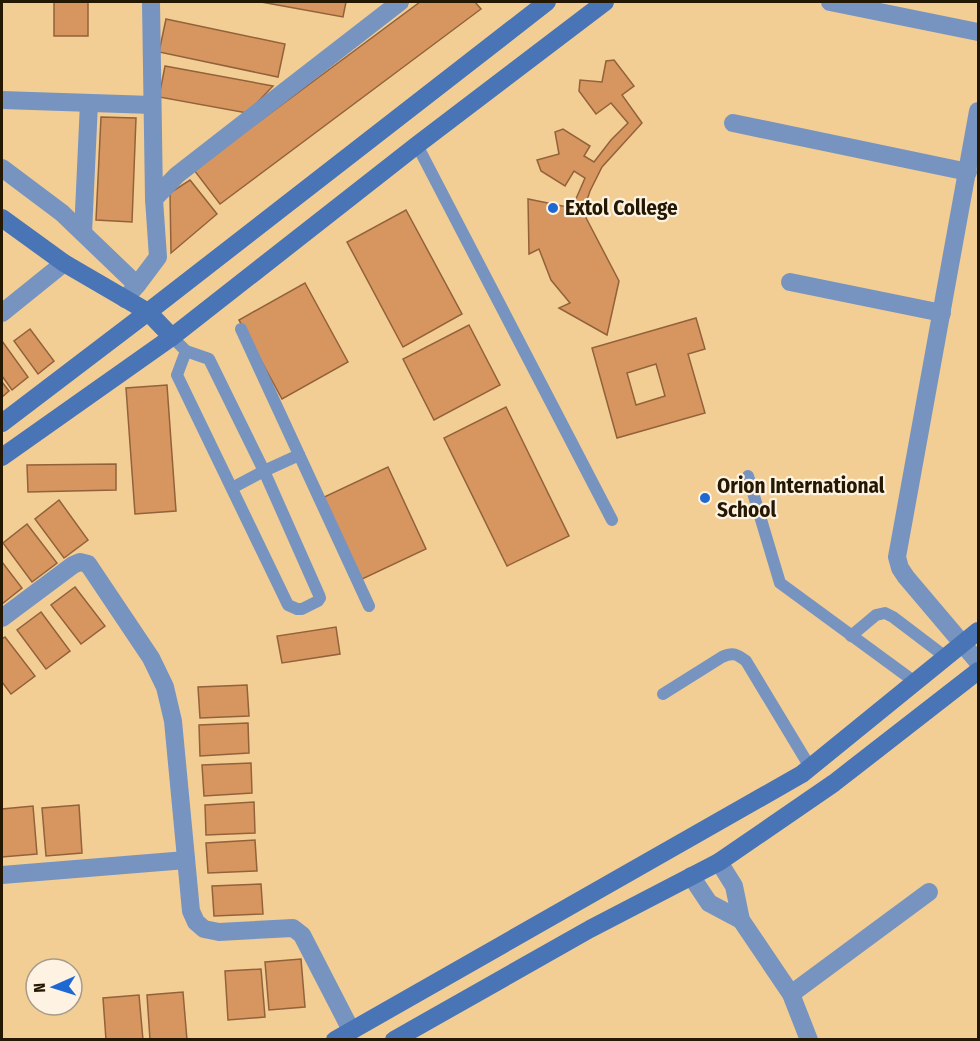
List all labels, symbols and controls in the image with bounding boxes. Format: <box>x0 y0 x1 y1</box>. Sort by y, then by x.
place label: Extol College <box>565 195 678 221</box>
marker: Extol College <box>546 201 560 215</box>
place label: Orion International School <box>717 473 885 523</box>
marker: Orion International School <box>698 491 712 505</box>
north arrow <box>24 957 84 1017</box>
text: N <box>30 982 49 993</box>

